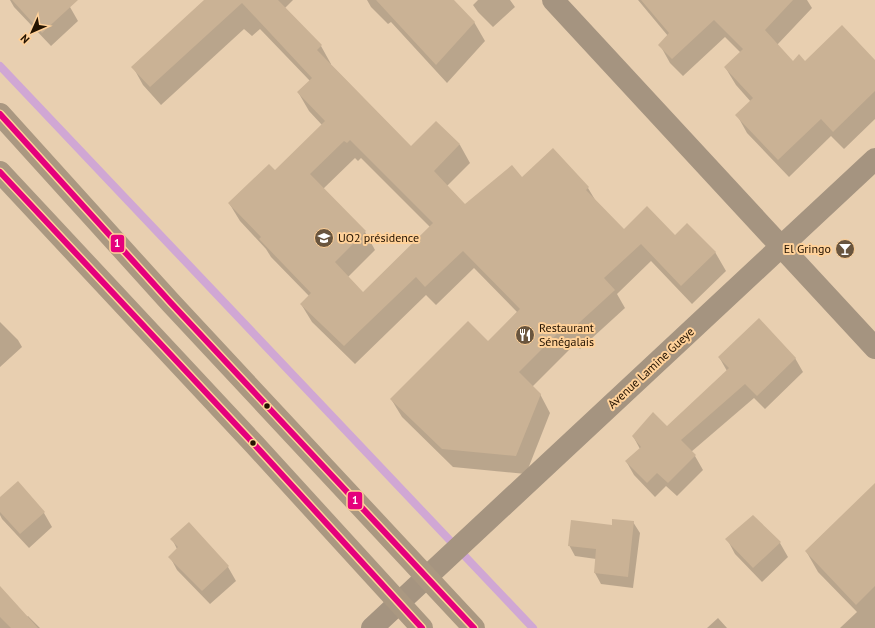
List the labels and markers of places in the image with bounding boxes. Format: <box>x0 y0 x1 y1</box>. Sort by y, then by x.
school or university icon: UO2 présidence <box>313 227 335 249</box>
place label: UO2 présidence <box>338 230 419 245</box>
bar icon: El Gringo <box>834 238 856 260</box>
place label: El Gringo <box>784 241 831 256</box>
place label: Restaurant Sénégalais <box>539 320 594 349</box>
restaurant icon: Restaurant Sénégalais <box>514 324 536 346</box>
unlabelled marker <box>262 401 272 411</box>
unlabelled marker <box>248 438 258 448</box>

